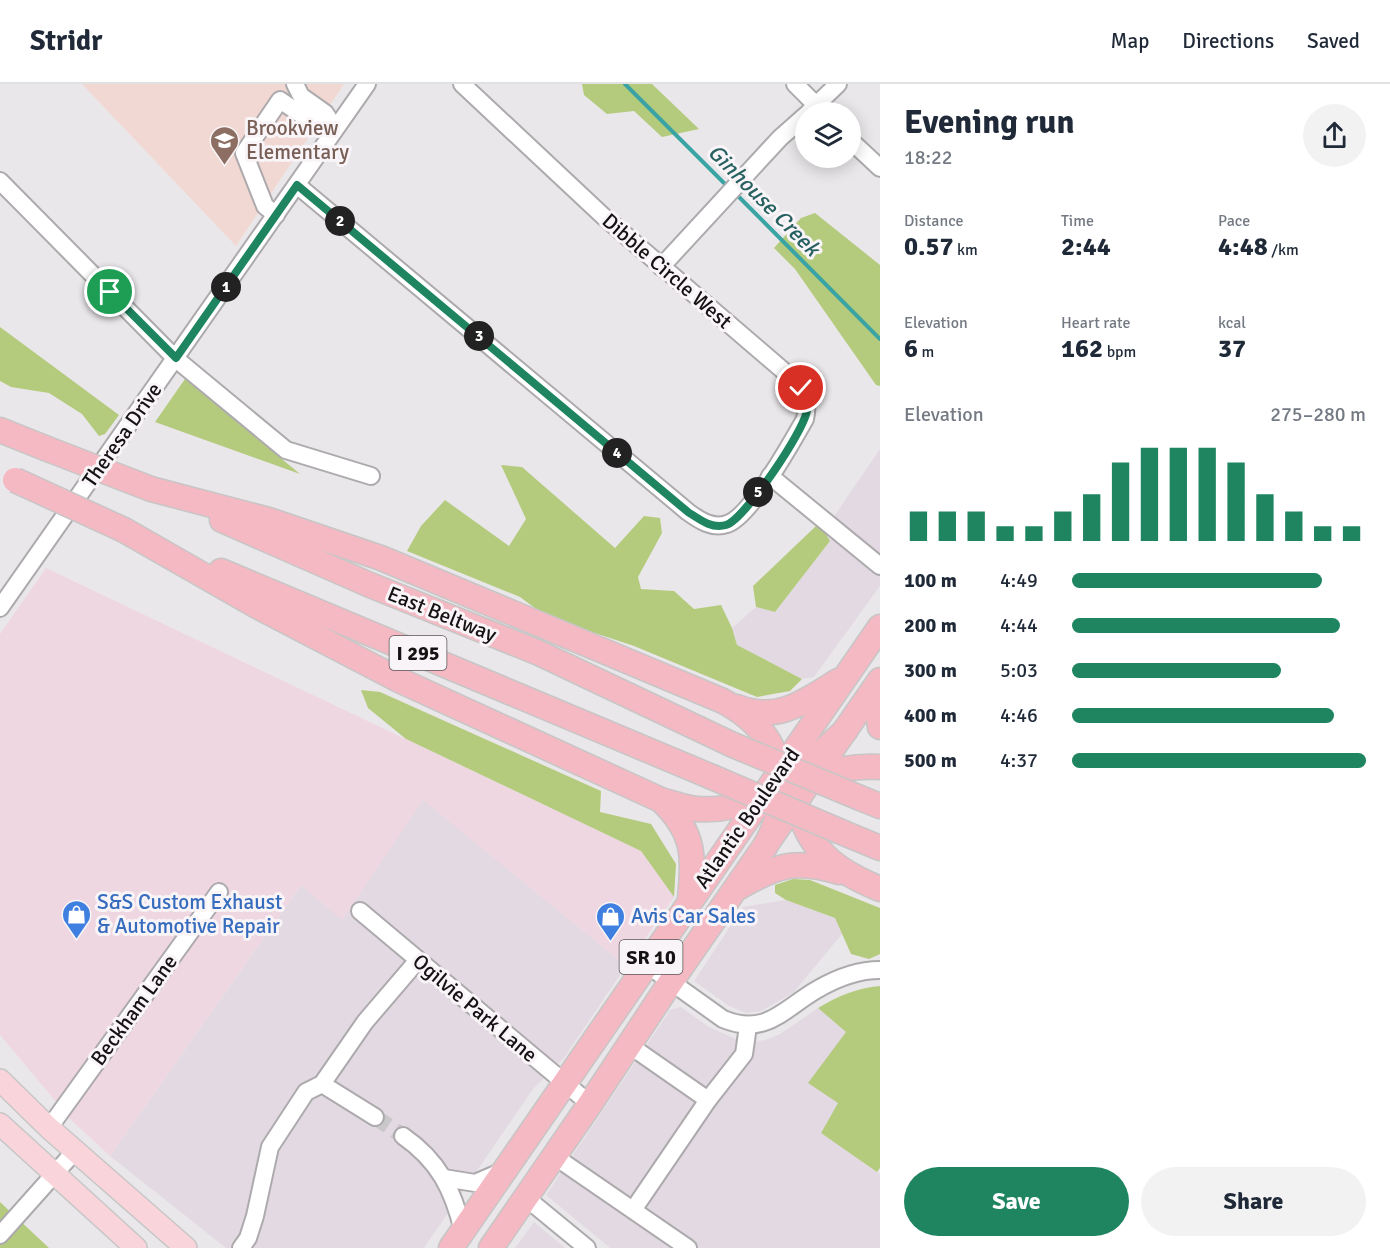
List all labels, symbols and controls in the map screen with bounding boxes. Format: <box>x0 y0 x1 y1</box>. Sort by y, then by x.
text: Stridr <box>30 24 102 58</box>
text: Map <box>1111 28 1149 54</box>
text: Directions <box>1182 28 1274 54</box>
text: Saved <box>1307 28 1360 54</box>
map controls <box>795 102 861 168</box>
button: layers <box>795 102 861 168</box>
text: Evening run <box>904 102 1074 143</box>
button: share <box>1303 104 1366 167</box>
place label: Brookview Elementary <box>246 115 349 165</box>
school or university icon: Brookview Elementary <box>209 124 241 166</box>
water label: Ginhouse Creek <box>702 138 827 263</box>
text: 18:22 <box>904 145 953 170</box>
pin: 2 <box>325 206 355 236</box>
street label: Dibble Circle West <box>597 208 737 334</box>
text: 2 <box>336 211 344 231</box>
text: Distance <box>904 211 964 231</box>
text: Time <box>1061 211 1094 231</box>
text: Pace <box>1218 211 1250 231</box>
text: 0.57 <box>904 231 954 263</box>
text: 2:44 <box>1061 231 1111 263</box>
text: 4:48 <box>1218 231 1268 263</box>
text: km <box>954 240 978 260</box>
text: /km <box>1268 240 1299 260</box>
pin <box>84 266 135 317</box>
pin: 1 <box>211 272 241 302</box>
icon: arrive <box>93 275 126 308</box>
text: 1 <box>222 277 230 297</box>
text: Elevation <box>904 313 968 333</box>
text: Heart rate <box>1061 313 1130 333</box>
text: kcal <box>1218 313 1246 333</box>
pin: 3 <box>464 321 494 351</box>
text: 3 <box>475 326 483 346</box>
text: 6 <box>904 333 918 365</box>
text: 162 <box>1061 333 1103 365</box>
text: 37 <box>1218 333 1246 365</box>
text: m <box>918 342 934 362</box>
text: bpm <box>1103 342 1136 362</box>
pin <box>775 362 826 413</box>
icon: check <box>784 371 817 404</box>
street label: Theresa Drive <box>76 378 168 492</box>
text: Elevation <box>904 402 984 427</box>
text: 275–280 m <box>1270 402 1366 427</box>
pin: 4 <box>602 438 632 468</box>
text: 4 <box>613 443 621 463</box>
pin: 5 <box>743 477 773 507</box>
text: 5 <box>754 482 762 502</box>
text: 100 m <box>904 568 957 593</box>
text: 4:49 <box>1000 568 1038 593</box>
street label: East Beltway <box>384 580 500 648</box>
text: 200 m <box>904 613 957 638</box>
text: 4:44 <box>1000 613 1038 638</box>
road number: I 295 <box>390 636 446 670</box>
text: 300 m <box>904 658 957 683</box>
text: 5:03 <box>1000 658 1038 683</box>
text: 400 m <box>904 703 957 728</box>
text: 4:46 <box>1000 703 1038 728</box>
street label: Atlantic Boulevard <box>689 743 805 893</box>
text: 500 m <box>904 748 957 773</box>
text: 4:37 <box>1000 748 1038 773</box>
place label: S&S Custom Exhaust & Automotive Repair <box>97 889 282 939</box>
shop icon: S&S Custom Exhaust & Automotive Repair <box>60 898 92 940</box>
shop icon: Avis Car Sales <box>594 900 626 942</box>
place label: Avis Car Sales <box>631 903 756 929</box>
road number: SR 10 <box>620 940 682 974</box>
street label: Ogilvie Park Lane <box>407 948 543 1068</box>
street label: Beckham Lane <box>85 950 183 1070</box>
button: Save <box>904 1167 1129 1236</box>
button: Share <box>1141 1167 1366 1236</box>

